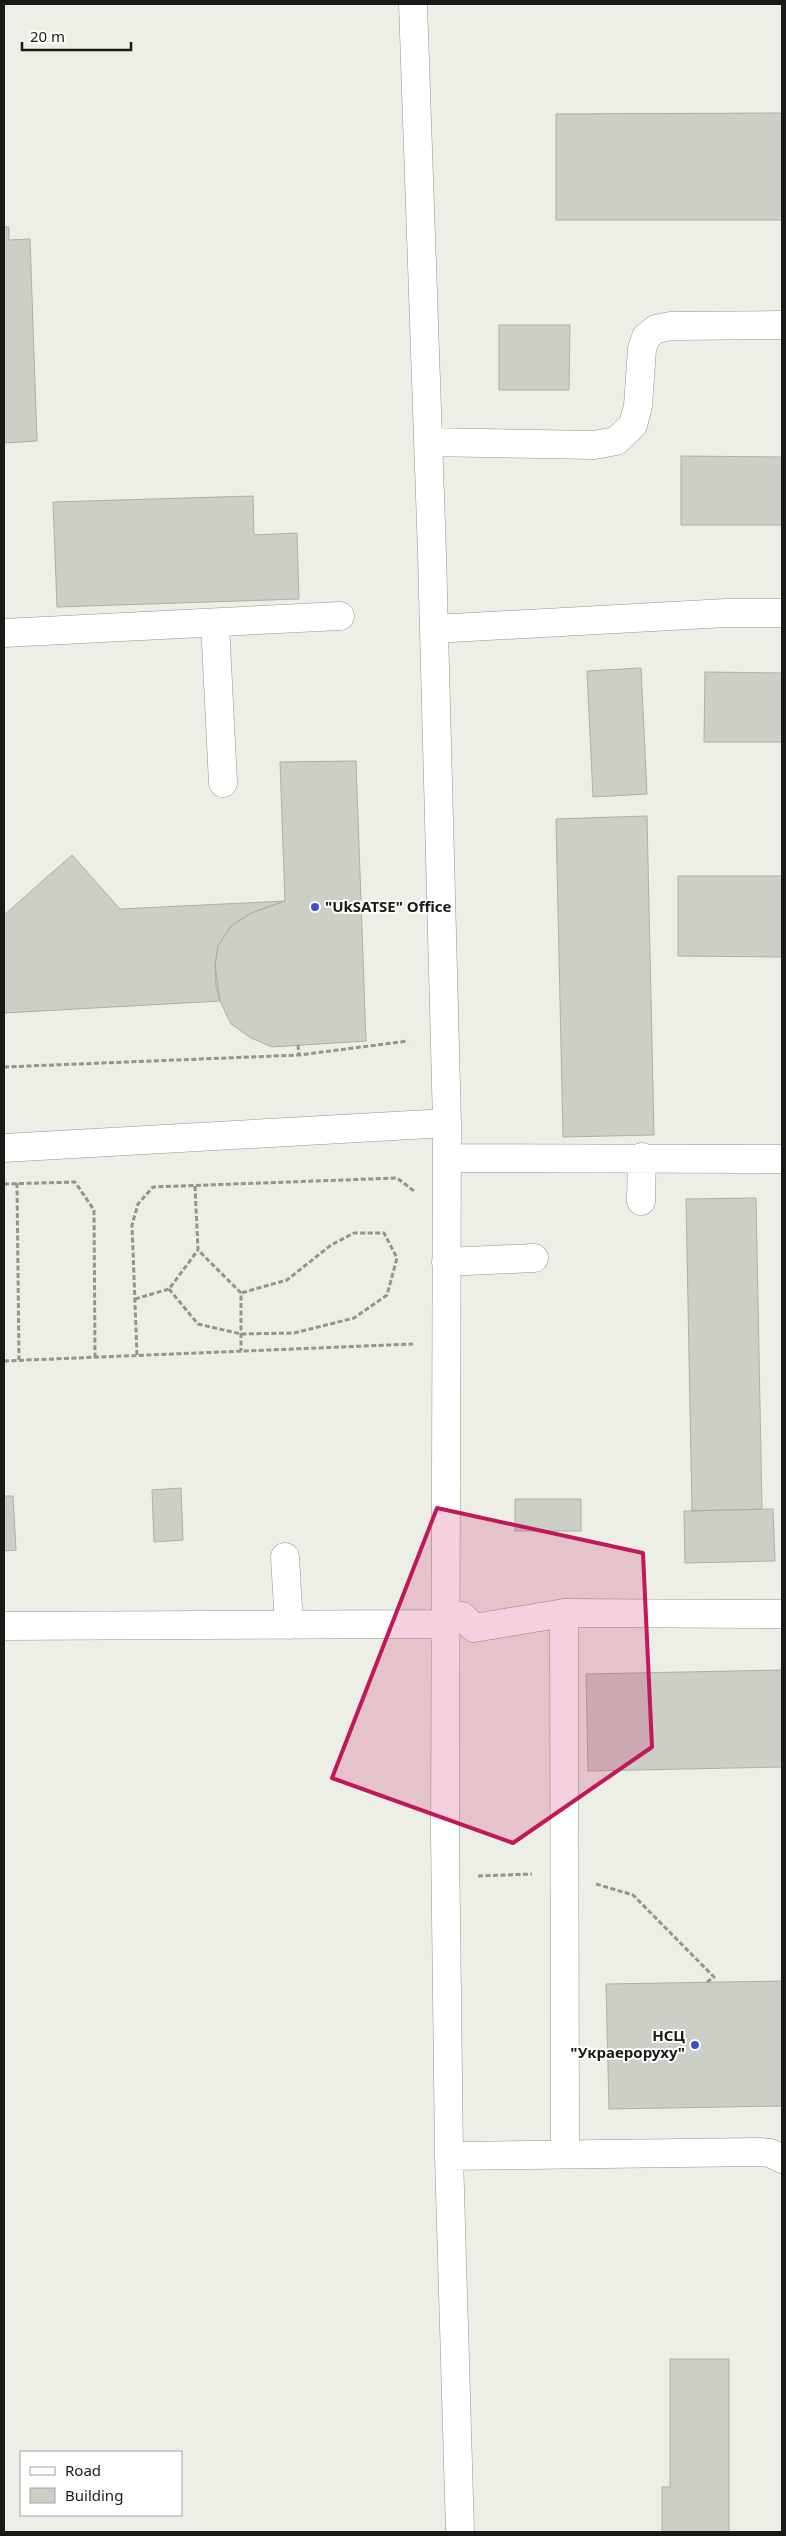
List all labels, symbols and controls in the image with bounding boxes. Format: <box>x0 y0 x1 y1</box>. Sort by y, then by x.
scale bar <box>22 20 131 52</box>
text: 20 m <box>30 26 65 46</box>
place label: "UkSATSE" Office <box>325 896 451 916</box>
marker: "UkSATSE" Office <box>309 901 321 913</box>
place label: НСЦ "Украероруху" <box>570 2025 685 2062</box>
marker: НСЦ "Украероруху" <box>689 2039 701 2051</box>
legend <box>20 2451 182 2516</box>
text: Road <box>65 2460 101 2480</box>
text: Building <box>65 2485 123 2505</box>

